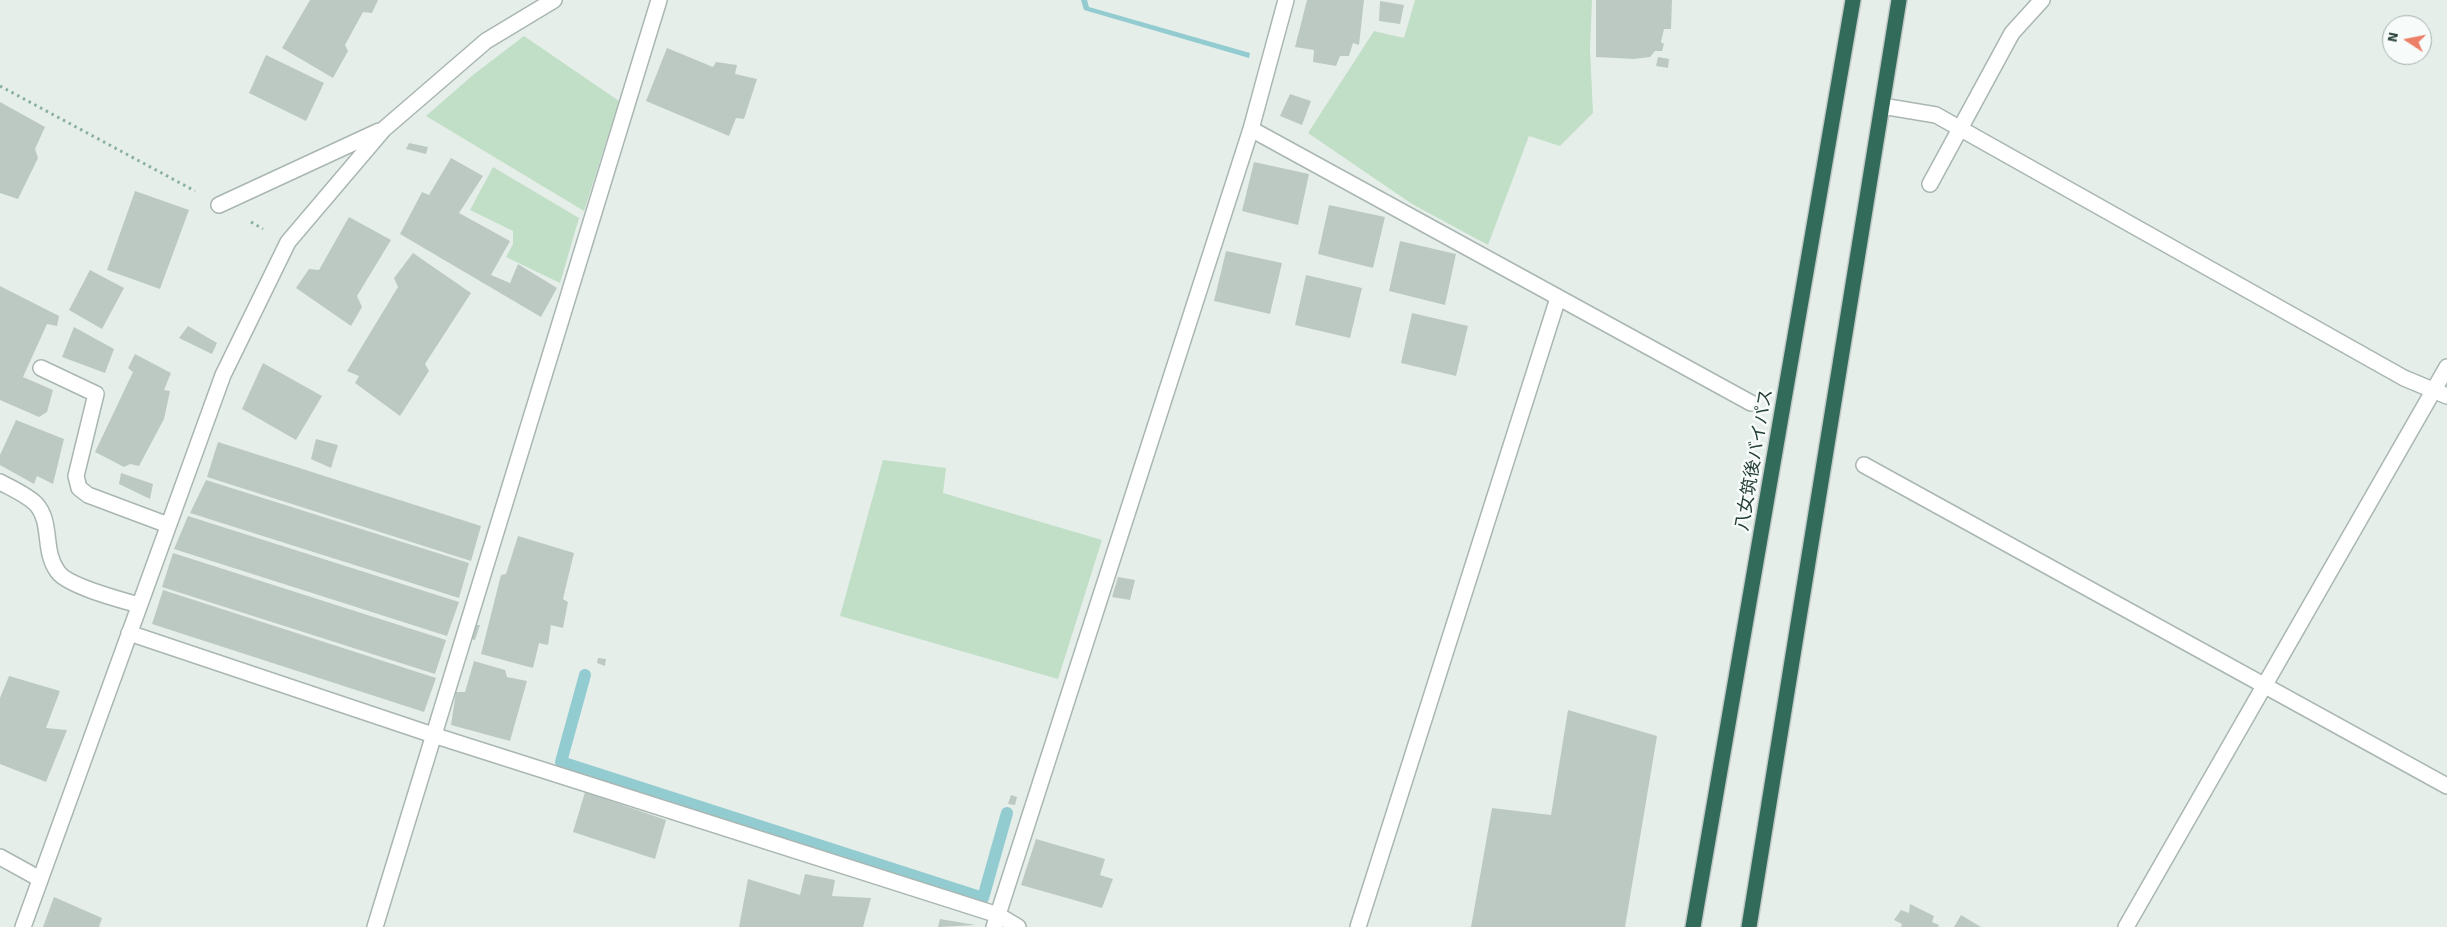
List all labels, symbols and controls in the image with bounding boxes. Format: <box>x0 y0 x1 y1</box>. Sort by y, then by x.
north arrow <box>2382 15 2432 65</box>
text: N <box>2383 31 2402 44</box>
street label: 八女筑後バイパス <box>1732 387 1778 533</box>

